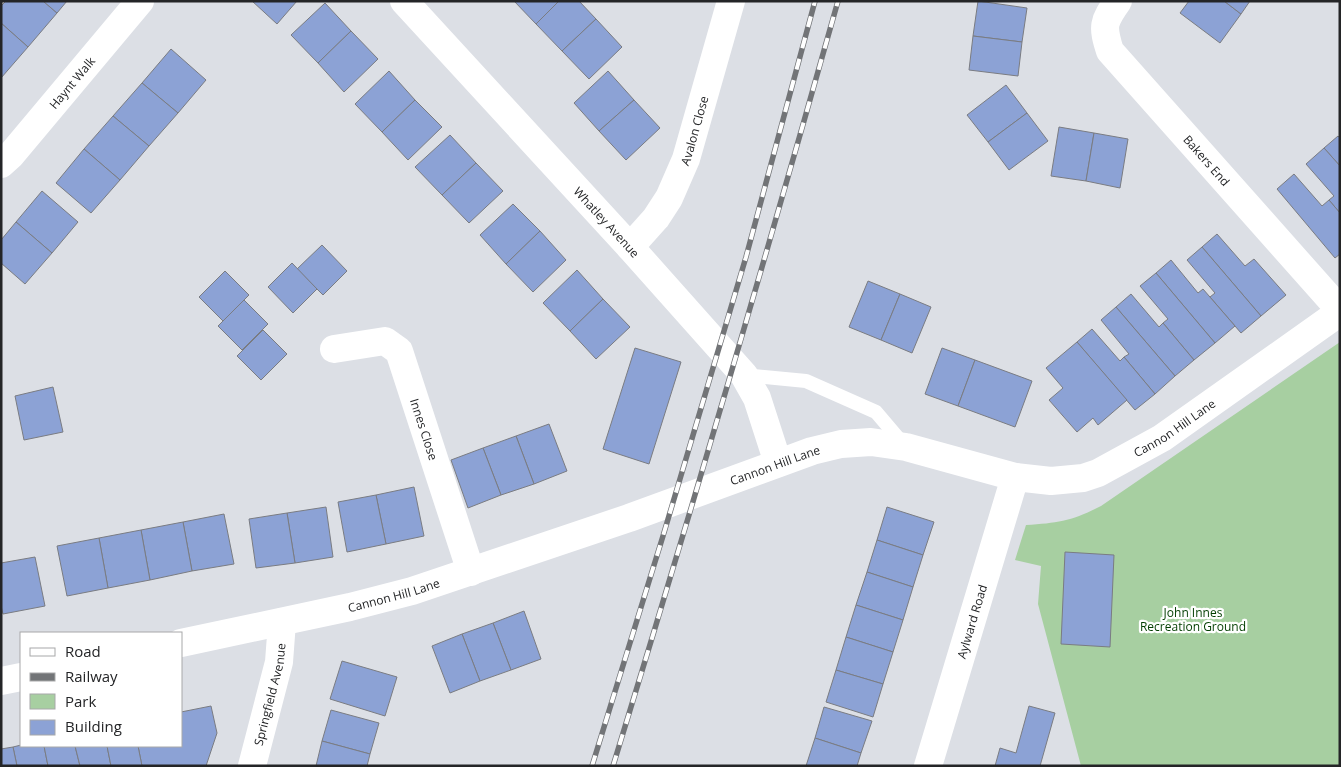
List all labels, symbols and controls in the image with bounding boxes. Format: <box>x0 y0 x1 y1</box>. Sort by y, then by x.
street label: Haynt Walk <box>45 52 99 112</box>
street label: Avalon Close <box>676 94 712 168</box>
street label: Bakers End <box>1180 131 1234 189</box>
street label: Whatley Avenue <box>570 183 644 261</box>
street label: Cannon Hill Lane <box>1130 394 1219 461</box>
street label: Innes Close <box>406 396 443 462</box>
street label: Cannon Hill Lane <box>727 441 822 489</box>
street label: Cannon Hill Lane <box>346 574 442 616</box>
street label: Aylward Road <box>952 582 991 661</box>
park label: John Innes Recreation Ground <box>1140 604 1246 635</box>
legend <box>20 632 182 747</box>
text: Road <box>65 641 101 661</box>
street label: Springfield Avenue <box>249 642 289 747</box>
text: Railway <box>65 666 118 686</box>
text: Park <box>65 691 96 711</box>
text: Building <box>65 716 122 736</box>

